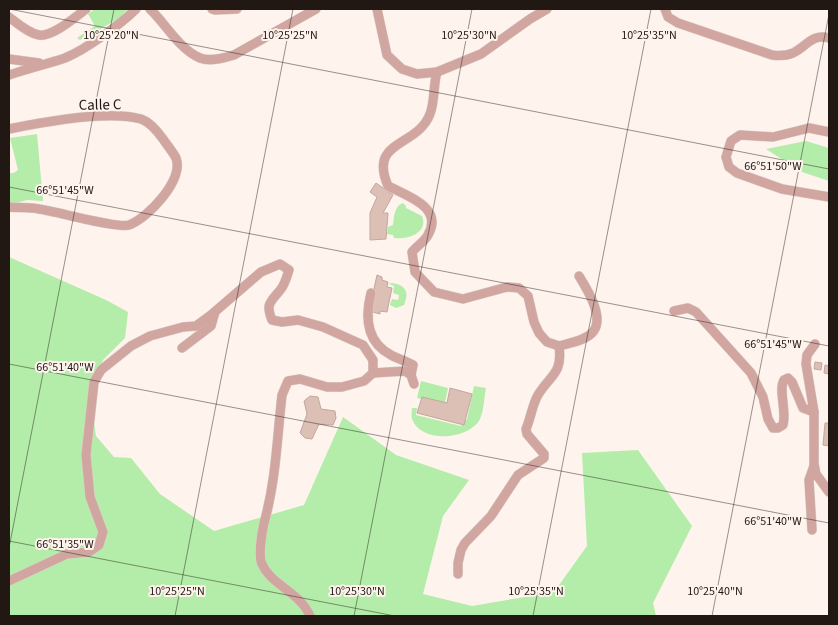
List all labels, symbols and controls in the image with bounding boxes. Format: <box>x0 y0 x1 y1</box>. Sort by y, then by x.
text: 10°25'20"N <box>83 27 139 44</box>
text: 10°25'25"N <box>262 27 318 44</box>
text: 10°25'30"N <box>441 27 497 44</box>
text: 10°25'35"N <box>621 27 677 44</box>
street label: Calle C <box>78 94 122 116</box>
text: 66°51'50"W <box>744 158 802 175</box>
text: 66°51'45"W <box>36 182 94 199</box>
text: 66°51'45"W <box>744 336 802 353</box>
text: 66°51'40"W <box>36 359 94 376</box>
text: 66°51'40"W <box>744 513 802 530</box>
text: 66°51'35"W <box>36 536 94 553</box>
text: 10°25'25"N <box>149 583 205 600</box>
text: 10°25'30"N <box>329 583 385 600</box>
text: 10°25'35"N <box>508 583 564 600</box>
text: 10°25'40"N <box>687 583 743 600</box>

